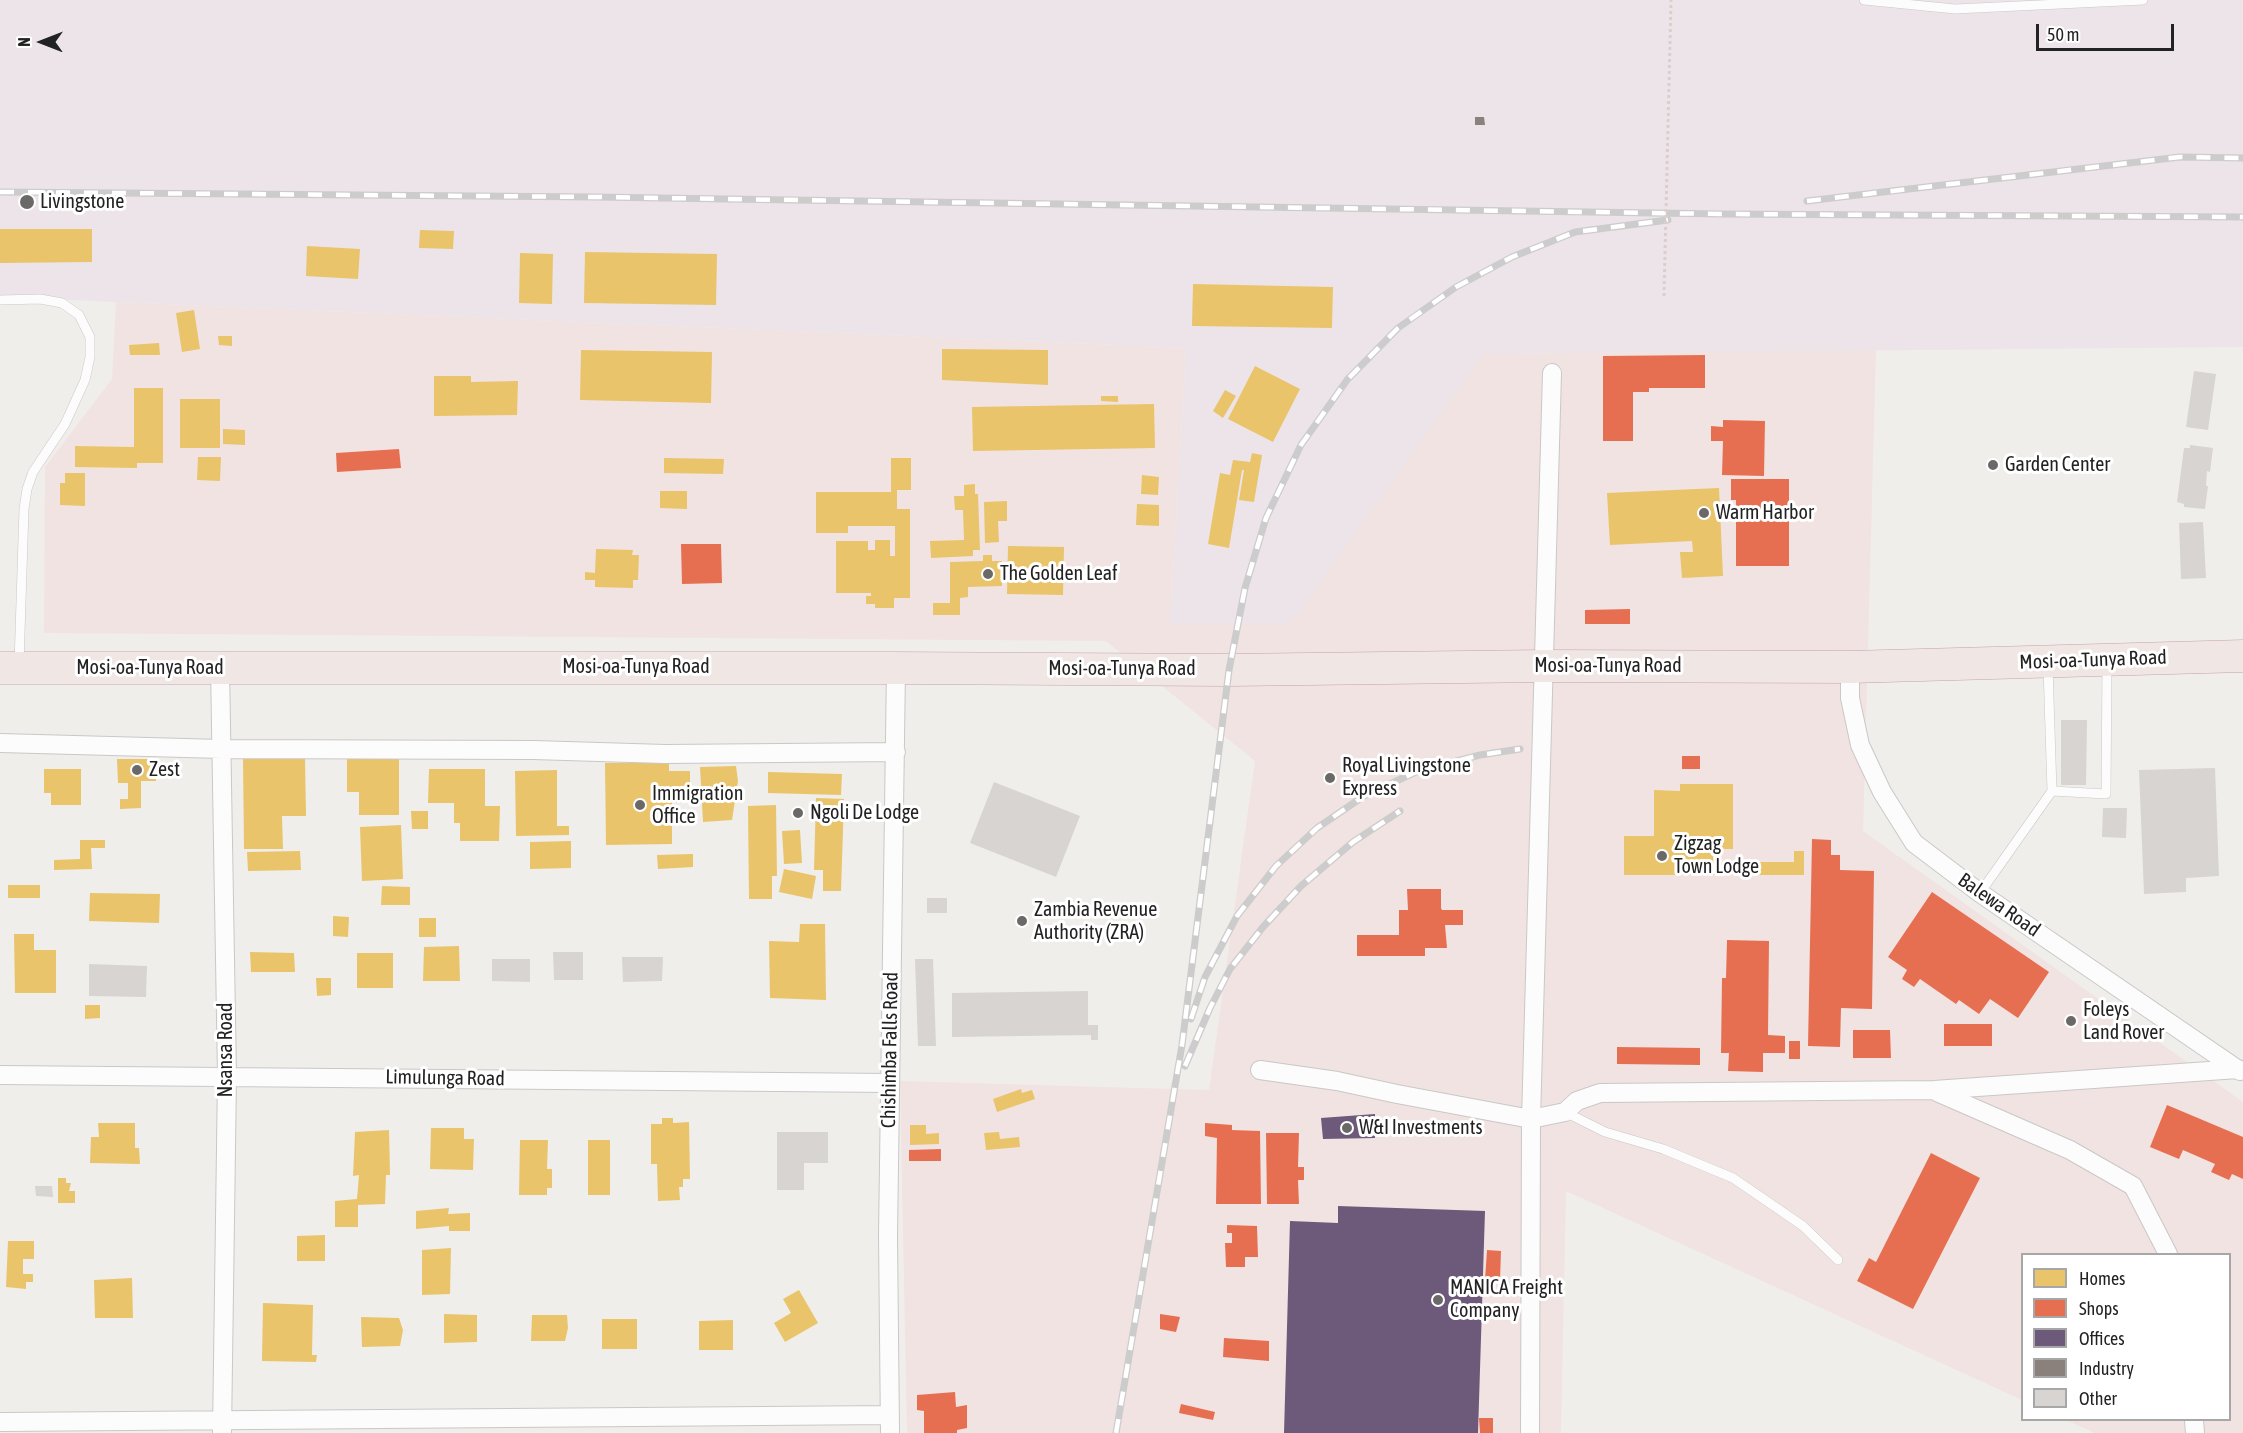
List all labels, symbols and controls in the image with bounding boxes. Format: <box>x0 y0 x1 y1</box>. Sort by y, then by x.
north arrow <box>12 12 72 72</box>
scale bar <box>2039 12 2177 50</box>
text: 50 m <box>2047 24 2079 45</box>
text: N <box>15 37 33 47</box>
place label: Livingstone <box>40 190 124 214</box>
marker: Livingstone <box>18 193 36 211</box>
place label: Garden Center <box>2005 453 2110 477</box>
marker: Garden Center <box>1986 458 2000 472</box>
place label: Warm Harbor <box>1716 501 1814 525</box>
marker: Warm Harbor <box>1697 506 1711 520</box>
place label: The Golden Leaf <box>1000 562 1118 586</box>
marker: The Golden Leaf <box>981 567 995 581</box>
street label: Mosi-oa-Tunya Road <box>2019 645 2167 675</box>
street label: Mosi-oa-Tunya Road <box>1534 654 1682 678</box>
street label: Mosi-oa-Tunya Road <box>562 655 710 679</box>
street label: Mosi-oa-Tunya Road <box>76 656 224 680</box>
street label: Mosi-oa-Tunya Road <box>1048 657 1196 681</box>
place label: Royal Livingstone Express <box>1342 754 1471 801</box>
place label: Zest <box>149 758 180 782</box>
marker: Zest <box>130 763 144 777</box>
marker: Royal Livingstone Express <box>1323 771 1337 785</box>
place label: Immigration Office <box>652 782 743 829</box>
marker: Immigration Office <box>633 798 647 812</box>
place label: Ngoli De Lodge <box>810 801 919 825</box>
marker: Ngoli De Lodge <box>791 806 805 820</box>
place label: Zigzag Town Lodge <box>1674 832 1759 879</box>
marker: Zigzag Town Lodge <box>1655 849 1669 863</box>
street label: Balewa Road <box>1953 868 2045 942</box>
place label: Zambia Revenue Authority (ZRA) <box>1034 898 1157 945</box>
marker: Zambia Revenue Authority (ZRA) <box>1015 914 1029 928</box>
street label: Chishimba Falls Road <box>877 972 903 1128</box>
place label: Foleys Land Rover <box>2083 998 2164 1045</box>
street label: Nsansa Road <box>214 1002 238 1098</box>
marker: Foleys Land Rover <box>2064 1014 2078 1028</box>
street label: Limulunga Road <box>385 1065 505 1091</box>
place label: W&I Investments <box>1359 1116 1482 1140</box>
marker: W&I Investments <box>1340 1121 1354 1135</box>
legend <box>2021 1253 2231 1421</box>
text: Homes <box>2079 1268 2125 1289</box>
place label: MANICA Freight Company <box>1450 1276 1563 1323</box>
marker: MANICA Freight Company <box>1431 1293 1445 1307</box>
text: Shops <box>2079 1298 2119 1319</box>
text: Offices <box>2079 1328 2125 1349</box>
text: Industry <box>2079 1358 2134 1379</box>
text: Other <box>2079 1388 2117 1409</box>

